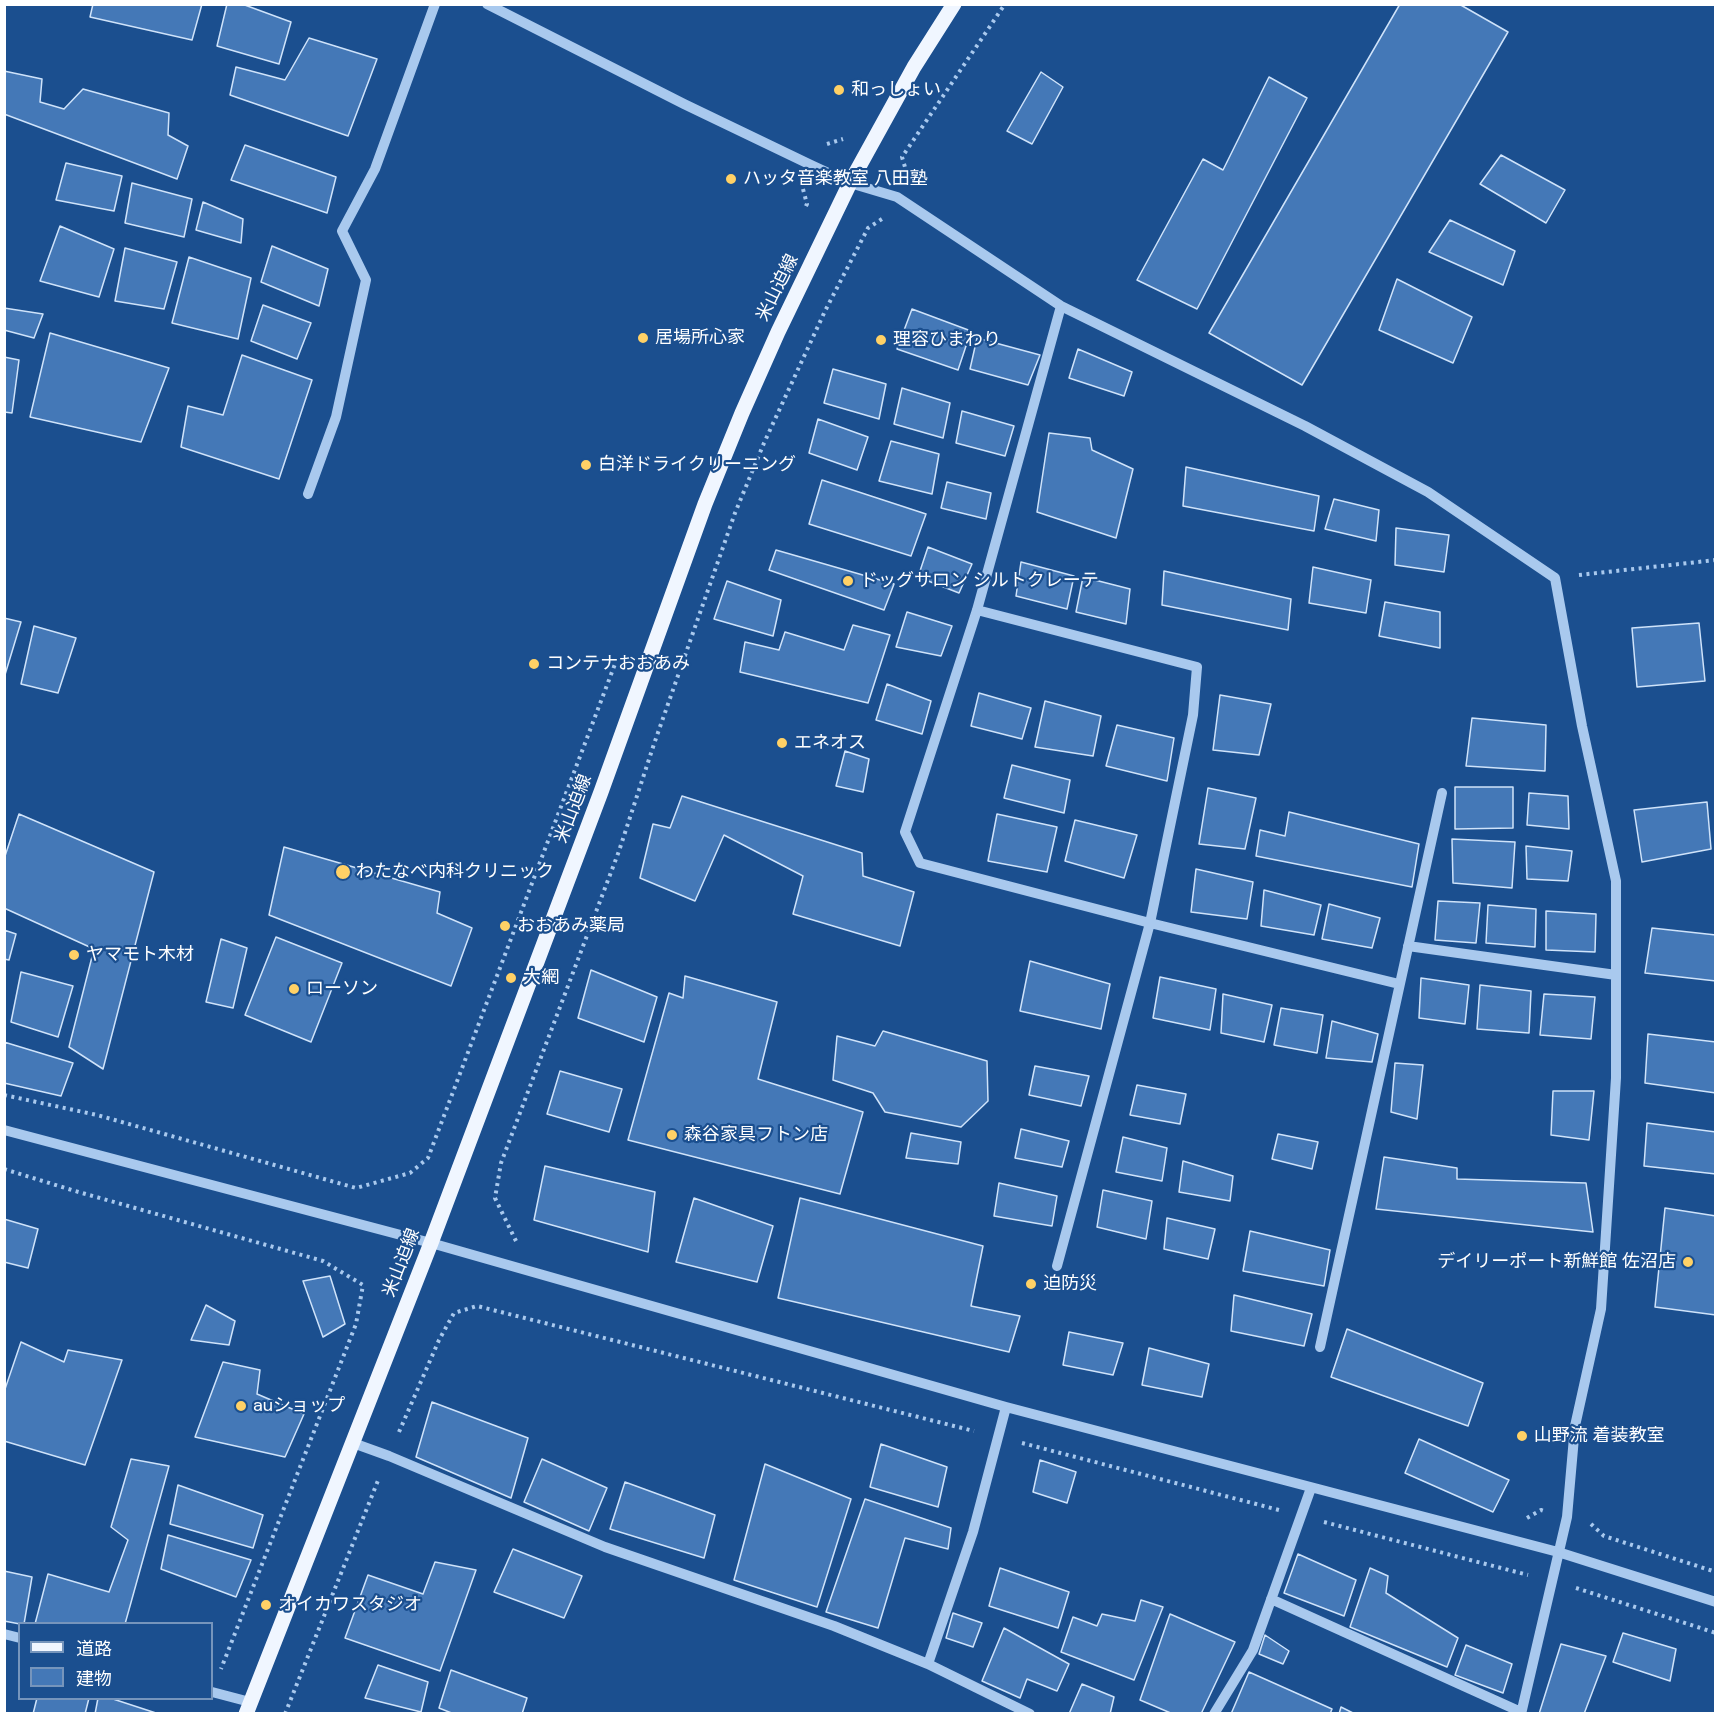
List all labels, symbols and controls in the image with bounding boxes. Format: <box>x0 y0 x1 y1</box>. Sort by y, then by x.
place label: 和っしょい <box>851 79 941 101</box>
marker: 和っしょい <box>832 83 846 97</box>
place label: ハッタ音楽教室 八田塾 <box>743 168 928 190</box>
marker: ハッタ音楽教室 八田塾 <box>724 172 738 186</box>
street label: 米山迫線 <box>753 251 803 325</box>
place label: 居場所心家 <box>655 327 745 349</box>
place label: 理容ひまわり <box>893 329 1001 351</box>
marker: 居場所心家 <box>636 331 650 345</box>
marker: 理容ひまわり <box>874 333 888 347</box>
place label: 白洋ドライクリーニング <box>598 454 796 476</box>
marker: 白洋ドライクリーニング <box>579 458 593 472</box>
place label: ドッグサロン シルトクレーテ <box>860 570 1099 592</box>
marker: ドッグサロン シルトクレーテ <box>841 574 855 588</box>
place label: コンテナおおあみ <box>546 653 690 675</box>
marker: コンテナおおあみ <box>527 657 541 671</box>
place label: エネオス <box>794 732 866 754</box>
marker: エネオス <box>775 736 789 750</box>
street label: 米山迫線 <box>551 772 597 846</box>
place label: わたなべ内科クリニック <box>356 861 554 883</box>
marker: わたなべ内科クリニック <box>334 863 352 881</box>
place label: おおあみ薬局 <box>517 915 625 937</box>
marker: おおあみ薬局 <box>498 919 512 933</box>
place label: ヤマモト木材 <box>86 944 194 966</box>
marker: ヤマモト木材 <box>67 948 81 962</box>
place label: 大網 <box>523 967 559 989</box>
marker: 大網 <box>504 971 518 985</box>
place label: ローソン <box>306 978 378 1000</box>
marker: ローソン <box>287 982 301 996</box>
place label: 森谷家具フトン店 <box>684 1124 828 1146</box>
marker: 森谷家具フトン店 <box>665 1128 679 1142</box>
street label: 米山迫線 <box>379 1226 425 1300</box>
place label: デイリーポート新鮮館 佐沼店 <box>1437 1251 1676 1273</box>
marker: デイリーポート新鮮館 佐沼店 <box>1681 1255 1695 1269</box>
place label: 迫防災 <box>1043 1273 1097 1295</box>
marker: 迫防災 <box>1024 1277 1038 1291</box>
place label: auショップ <box>253 1395 345 1417</box>
marker: auショップ <box>234 1399 248 1413</box>
place label: 山野流 着装教室 <box>1534 1425 1665 1447</box>
marker: 山野流 着装教室 <box>1515 1429 1529 1443</box>
place label: オイカワスタジオ <box>278 1594 422 1616</box>
marker: オイカワスタジオ <box>259 1598 273 1612</box>
legend <box>18 1622 213 1700</box>
text: 道路 <box>76 1637 112 1661</box>
text: 建物 <box>76 1667 112 1691</box>

